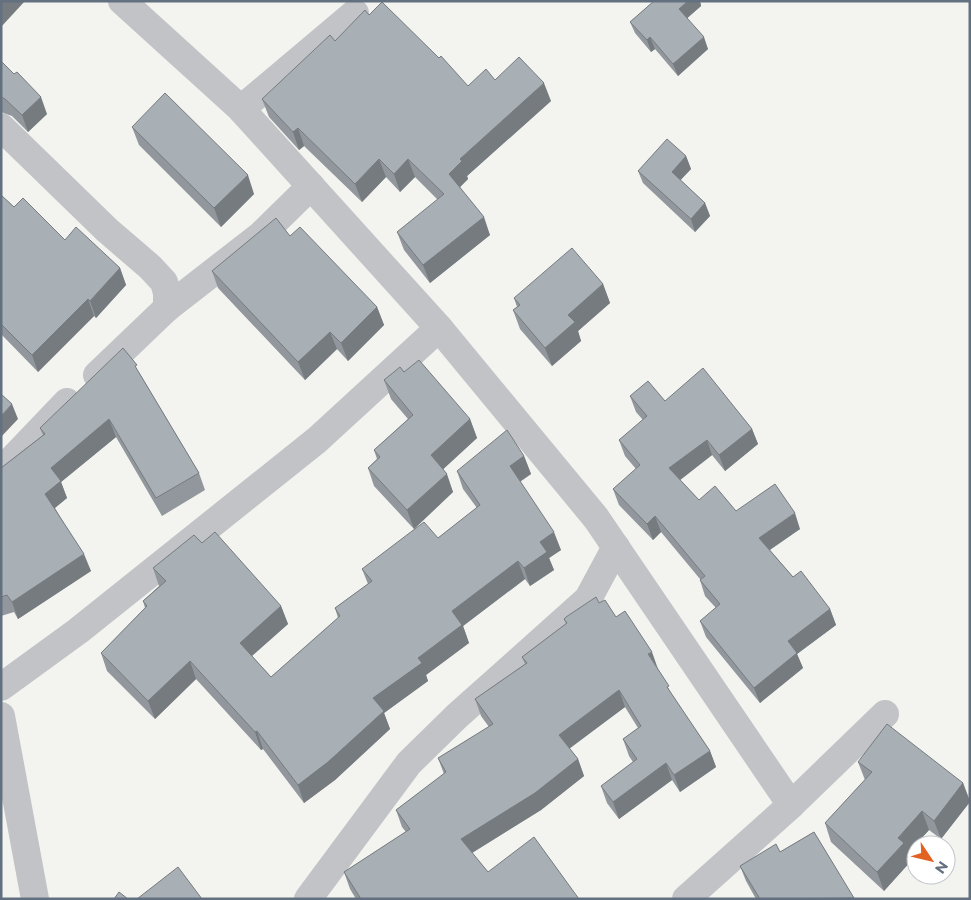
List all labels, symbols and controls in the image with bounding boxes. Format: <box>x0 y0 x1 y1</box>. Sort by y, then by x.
north arrow <box>906 835 956 885</box>
text: N <box>931 858 952 877</box>

